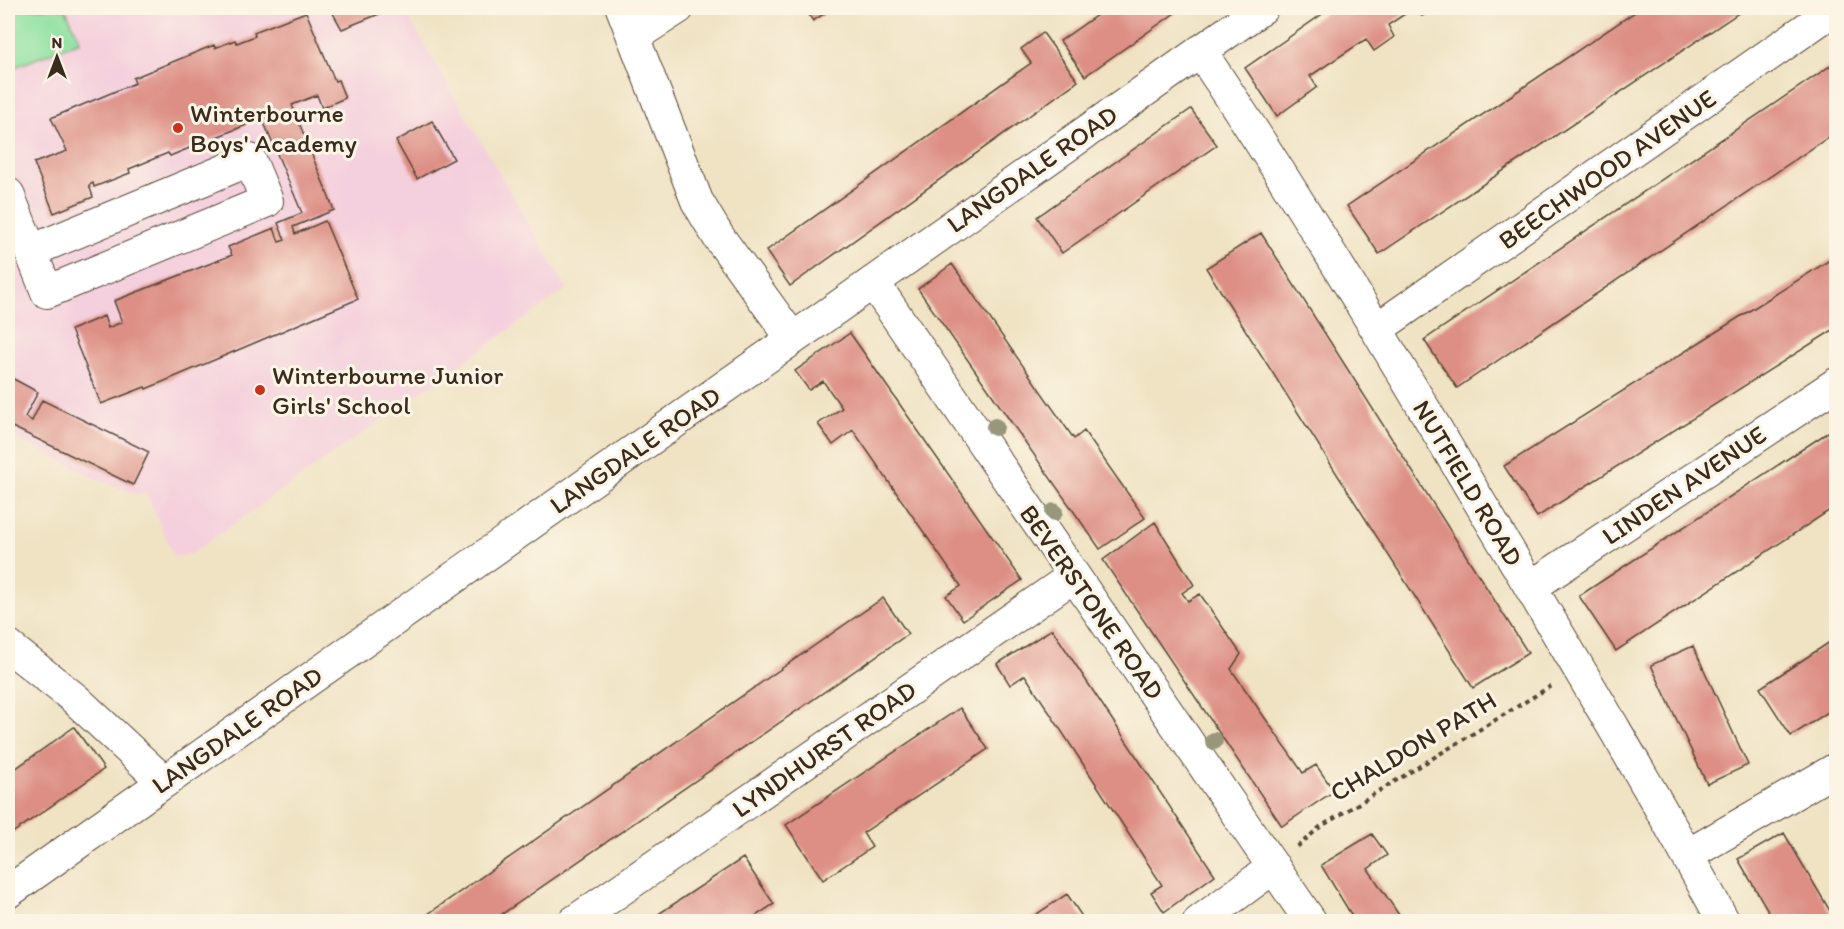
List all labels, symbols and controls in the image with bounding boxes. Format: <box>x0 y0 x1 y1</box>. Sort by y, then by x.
north arrow <box>27 27 87 87</box>
text: N <box>52 33 62 52</box>
street label: BEECHWOOD AVENUE <box>1492 82 1722 256</box>
place label: Winterbourne Boys' Academy <box>190 97 357 159</box>
street label: LANGDALE ROAD <box>940 98 1124 240</box>
marker: Winterbourne Boys' Academy <box>171 121 185 135</box>
place label: Winterbourne Junior Girls' School <box>272 359 504 421</box>
street label: LANGDALE ROAD <box>543 379 727 521</box>
marker: Winterbourne Junior Girls' School <box>253 383 267 397</box>
street label: NUTFIELD ROAD <box>1406 394 1530 572</box>
street label: LINDEN AVENUE <box>1596 418 1772 552</box>
street label: BEVERSTONE ROAD <box>1013 498 1171 706</box>
street label: LANGDALE ROAD <box>145 659 329 801</box>
street label: LYNDHURST ROAD <box>726 673 922 825</box>
street label: CHALDON PATH <box>1324 684 1502 808</box>

